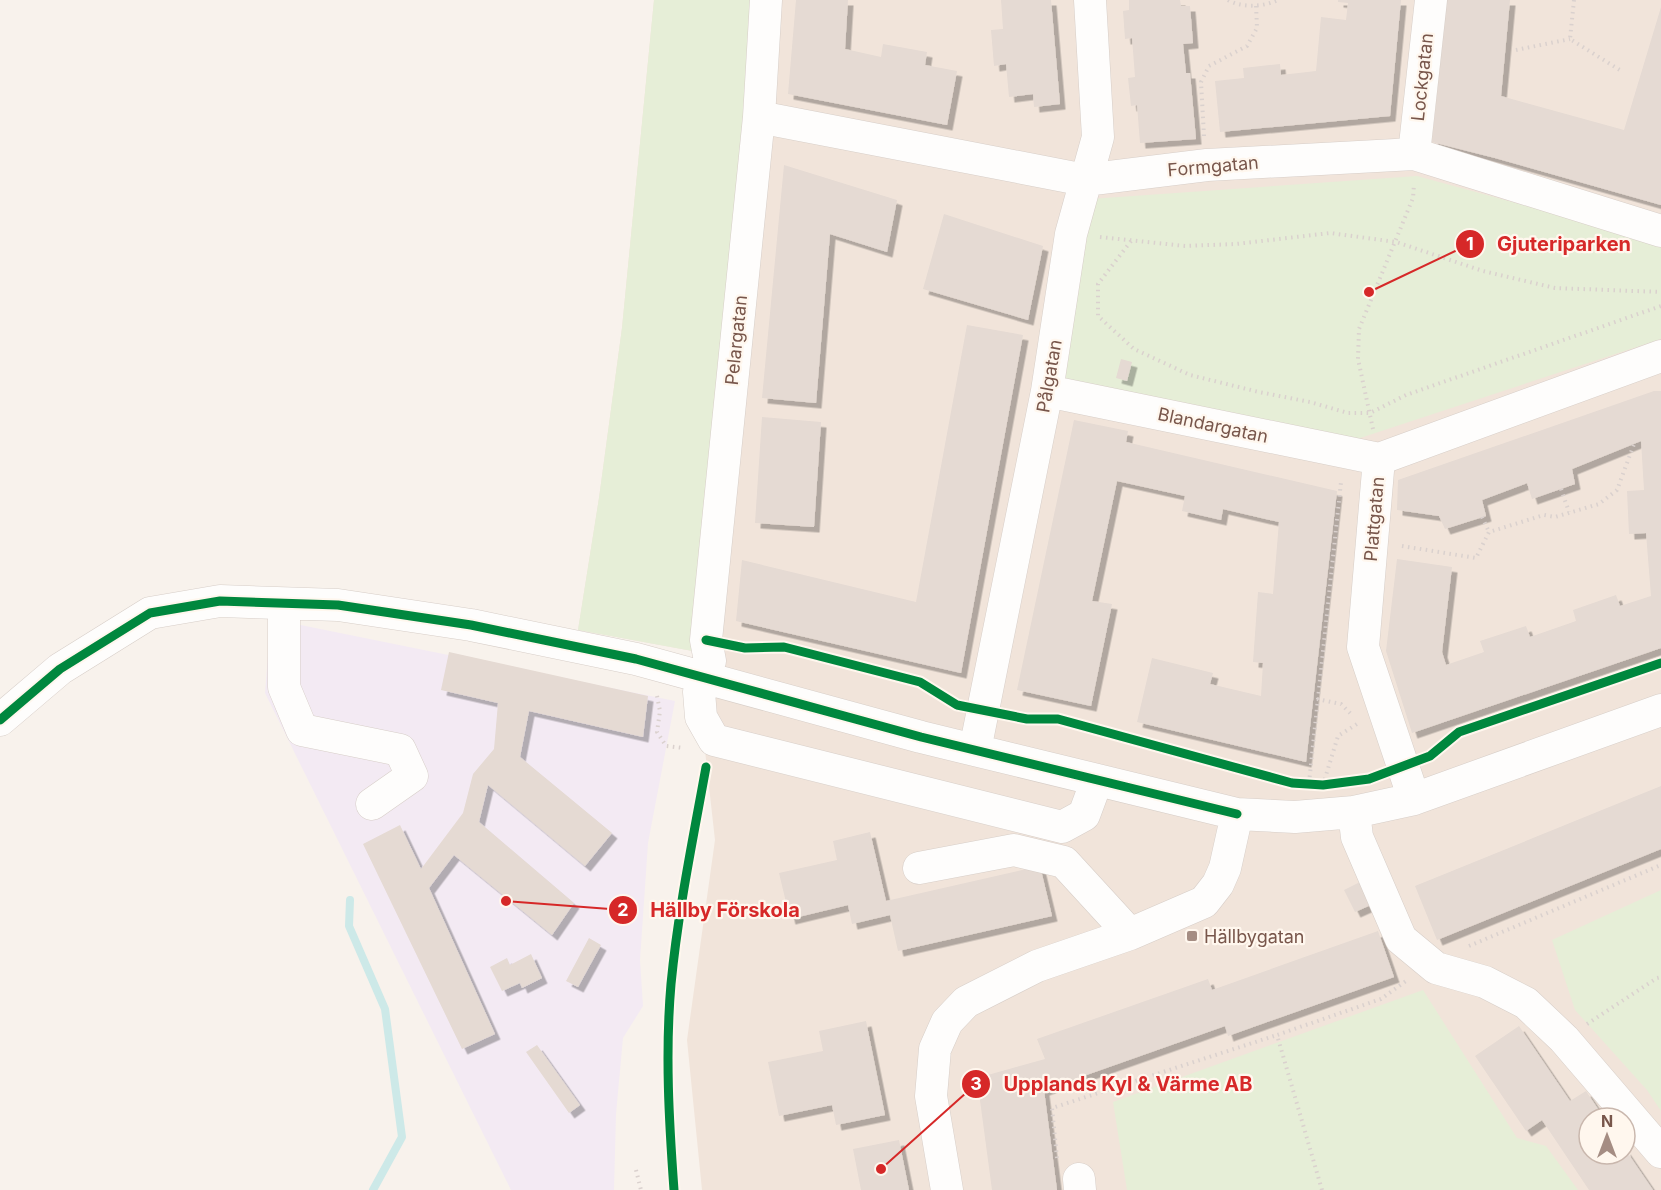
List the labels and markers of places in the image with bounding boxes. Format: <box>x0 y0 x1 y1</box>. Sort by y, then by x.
callout: Gjuteriparken <box>1455 225 1643 263</box>
callout: Hällby Förskola <box>608 891 812 929</box>
place label: Hällbygatan <box>1204 926 1305 947</box>
marker: Hällbygatan <box>1185 929 1199 943</box>
callout: Upplands Kyl & Värme AB <box>961 1065 1264 1103</box>

